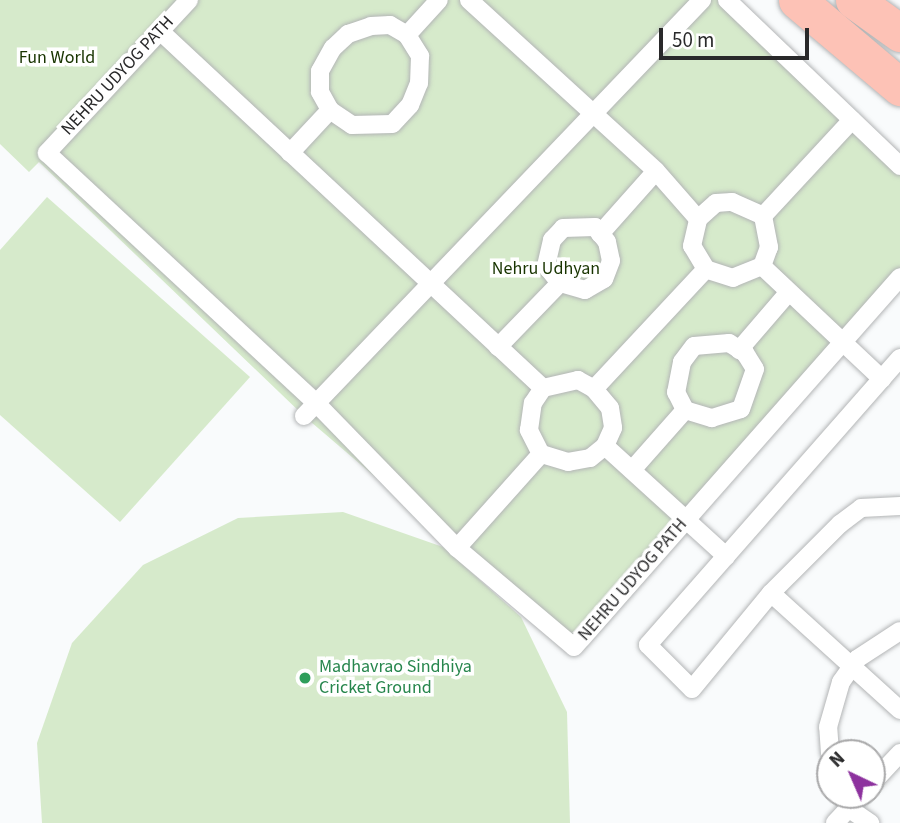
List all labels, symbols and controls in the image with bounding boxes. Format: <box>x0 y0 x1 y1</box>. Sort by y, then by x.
street label: NEHRU UDYOG PATH <box>57 12 179 140</box>
scale bar <box>662 14 813 58</box>
text: 50 m <box>672 25 714 55</box>
park label: Fun World <box>19 47 95 69</box>
park label: Nehru Udhyan <box>492 258 600 280</box>
street label: NEHRU UDYOG PATH <box>574 514 692 646</box>
place label: Madhavrao Sindhiya Cricket Ground <box>319 657 472 700</box>
marker: Madhavrao Sindhiya Cricket Ground <box>297 670 313 686</box>
north arrow <box>816 739 886 809</box>
text: N <box>824 746 851 774</box>

